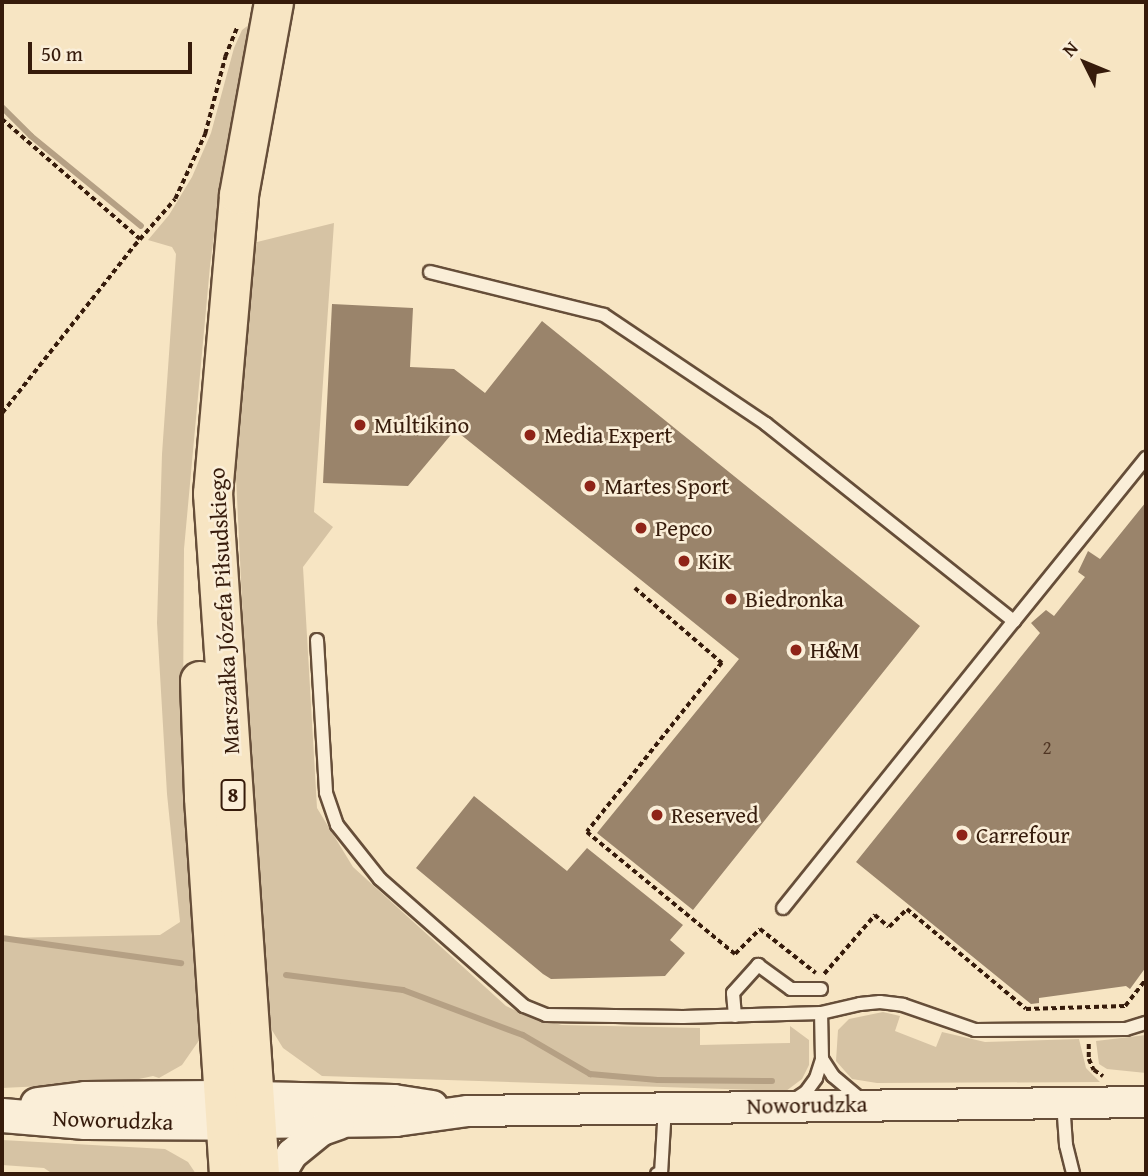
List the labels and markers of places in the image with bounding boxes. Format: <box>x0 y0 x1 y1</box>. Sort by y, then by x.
place label: Multikino <box>374 411 469 439</box>
marker: Multikino <box>352 417 368 433</box>
place label: Media Expert <box>544 421 672 449</box>
marker: Media Expert <box>522 427 538 443</box>
place label: Martes Sport <box>604 472 729 500</box>
marker: Martes Sport <box>582 478 598 494</box>
place label: Pepco <box>655 514 712 542</box>
marker: Pepco <box>633 520 649 536</box>
place label: KiK <box>698 547 732 575</box>
marker: KiK <box>676 553 692 569</box>
place label: Biedronka <box>745 585 844 613</box>
marker: Biedronka <box>723 591 739 607</box>
place label: H&M <box>810 636 860 664</box>
marker: H&M <box>788 642 804 658</box>
place label: Reserved <box>671 801 758 829</box>
marker: Reserved <box>649 807 665 823</box>
place label: Carrefour <box>976 821 1070 849</box>
marker: Carrefour <box>954 827 970 843</box>

